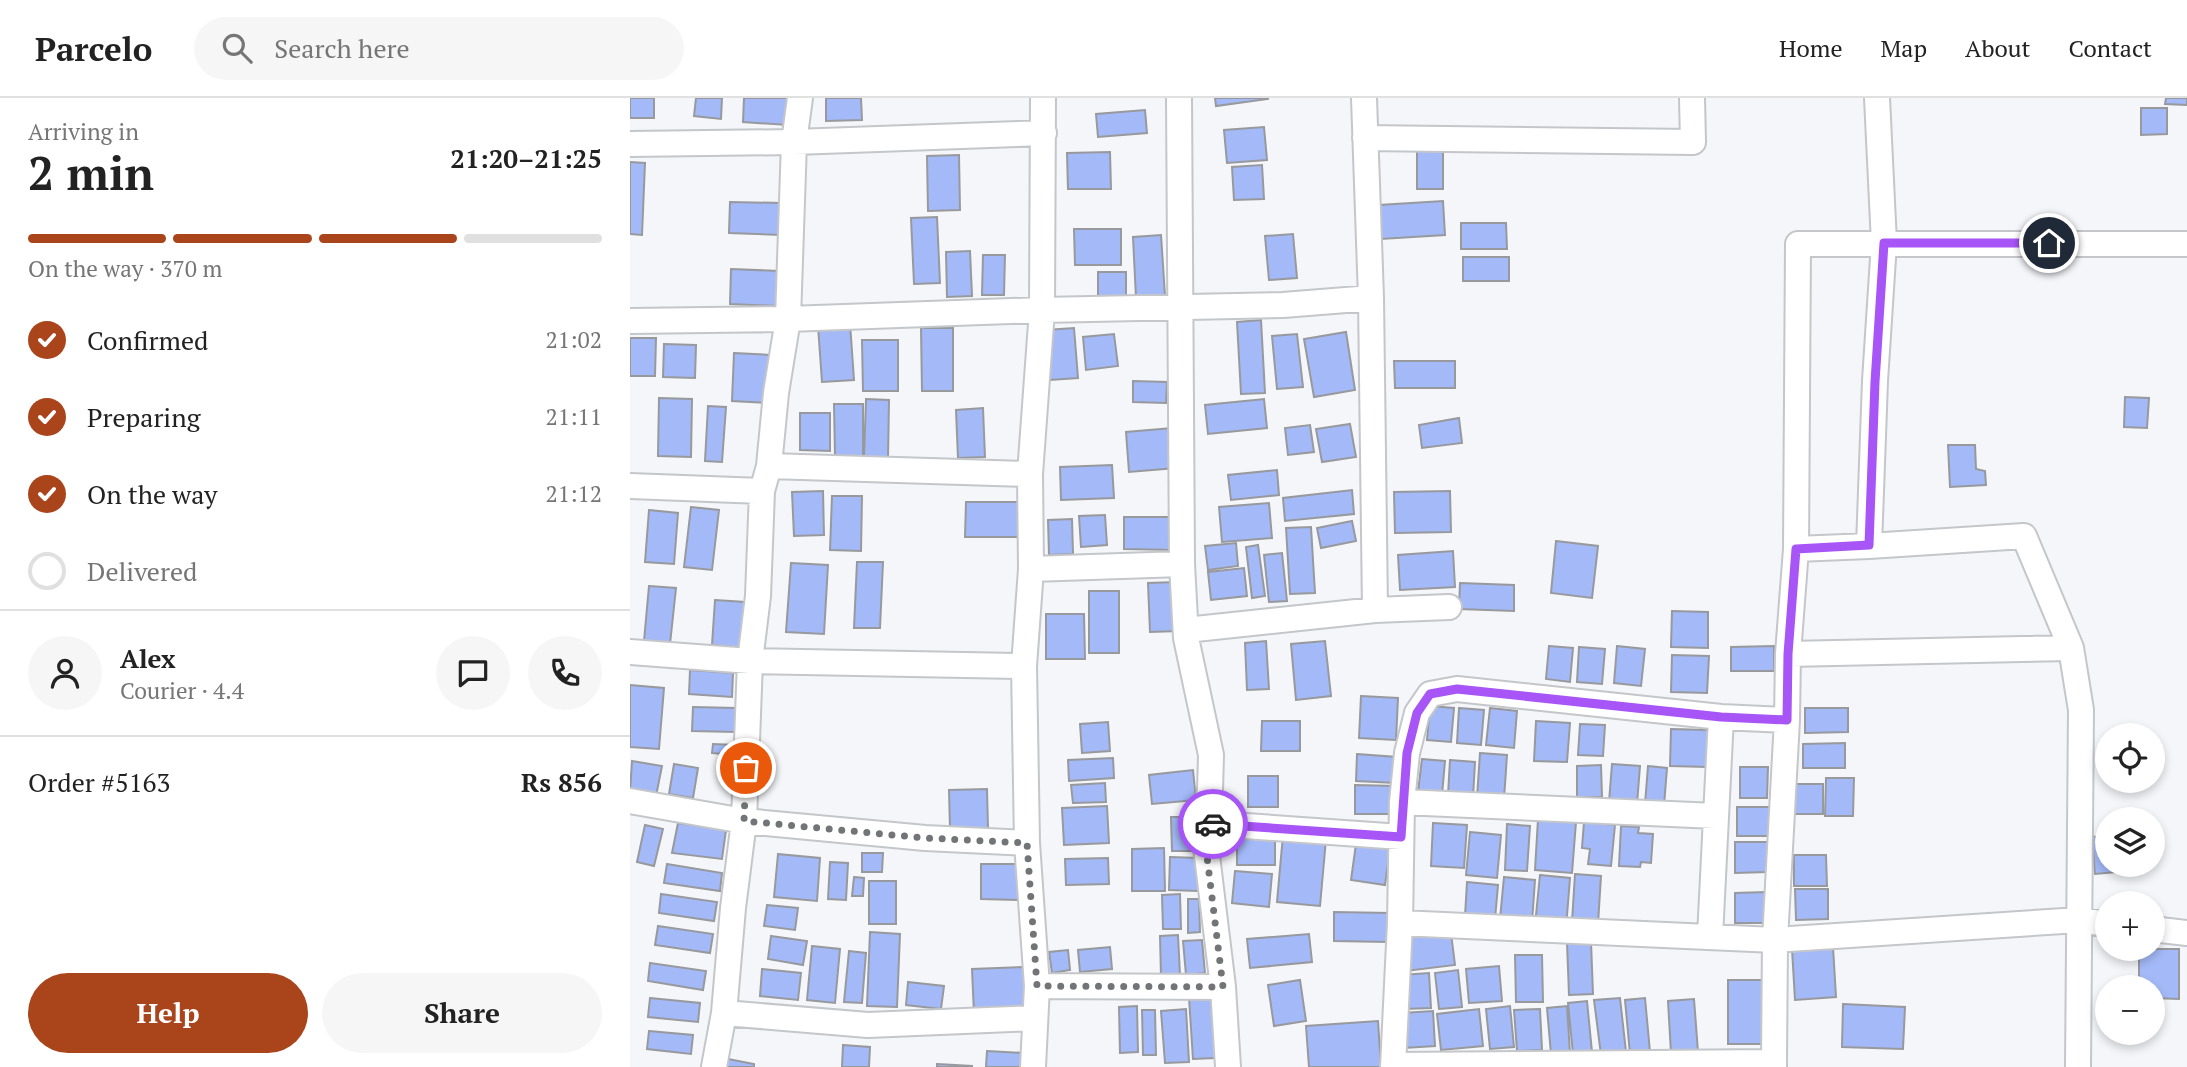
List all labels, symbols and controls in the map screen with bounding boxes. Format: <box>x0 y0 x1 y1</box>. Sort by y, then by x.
search box <box>194 17 684 80</box>
text: Parcelo <box>35 27 152 70</box>
icon: search <box>218 29 256 67</box>
text: Search here <box>274 31 410 65</box>
text: Home <box>1779 32 1843 64</box>
text: Map <box>1881 32 1927 64</box>
text: About <box>1965 32 2031 64</box>
text: Contact <box>2069 32 2152 64</box>
text: Arriving in <box>28 116 139 147</box>
text: 21:20–21:25 <box>450 141 602 175</box>
text: 2 min <box>28 142 154 203</box>
pin <box>2019 213 2079 273</box>
icon: home <box>2030 224 2068 262</box>
text: On the way · 370 m <box>28 253 222 284</box>
icon: check <box>28 321 66 359</box>
text: Confirmed <box>87 323 208 357</box>
text: 21:02 <box>545 324 602 355</box>
icon: check <box>28 398 66 436</box>
text: Preparing <box>87 400 200 434</box>
text: 21:11 <box>545 401 602 432</box>
icon: check <box>28 475 66 513</box>
text: On the way <box>87 477 218 511</box>
text: 21:12 <box>545 478 602 509</box>
text: Delivered <box>87 554 197 588</box>
button: person <box>28 636 102 710</box>
button: chat <box>436 636 510 710</box>
button: phone <box>528 636 602 710</box>
text: Alex <box>120 641 176 675</box>
text: Courier · 4.4 <box>120 675 244 706</box>
map controls <box>2095 723 2165 1045</box>
button: locate <box>2095 723 2165 793</box>
pin <box>716 738 776 798</box>
icon: bag <box>727 749 765 787</box>
text: Order #5163 <box>28 765 170 799</box>
text: Rs 856 <box>521 765 602 799</box>
courier <box>1178 789 1248 859</box>
icon: car <box>1194 805 1232 843</box>
button: layers <box>2095 807 2165 877</box>
button: + <box>2095 891 2165 961</box>
button: Help <box>28 973 308 1053</box>
button: Share <box>322 973 602 1053</box>
button: − <box>2095 975 2165 1045</box>

